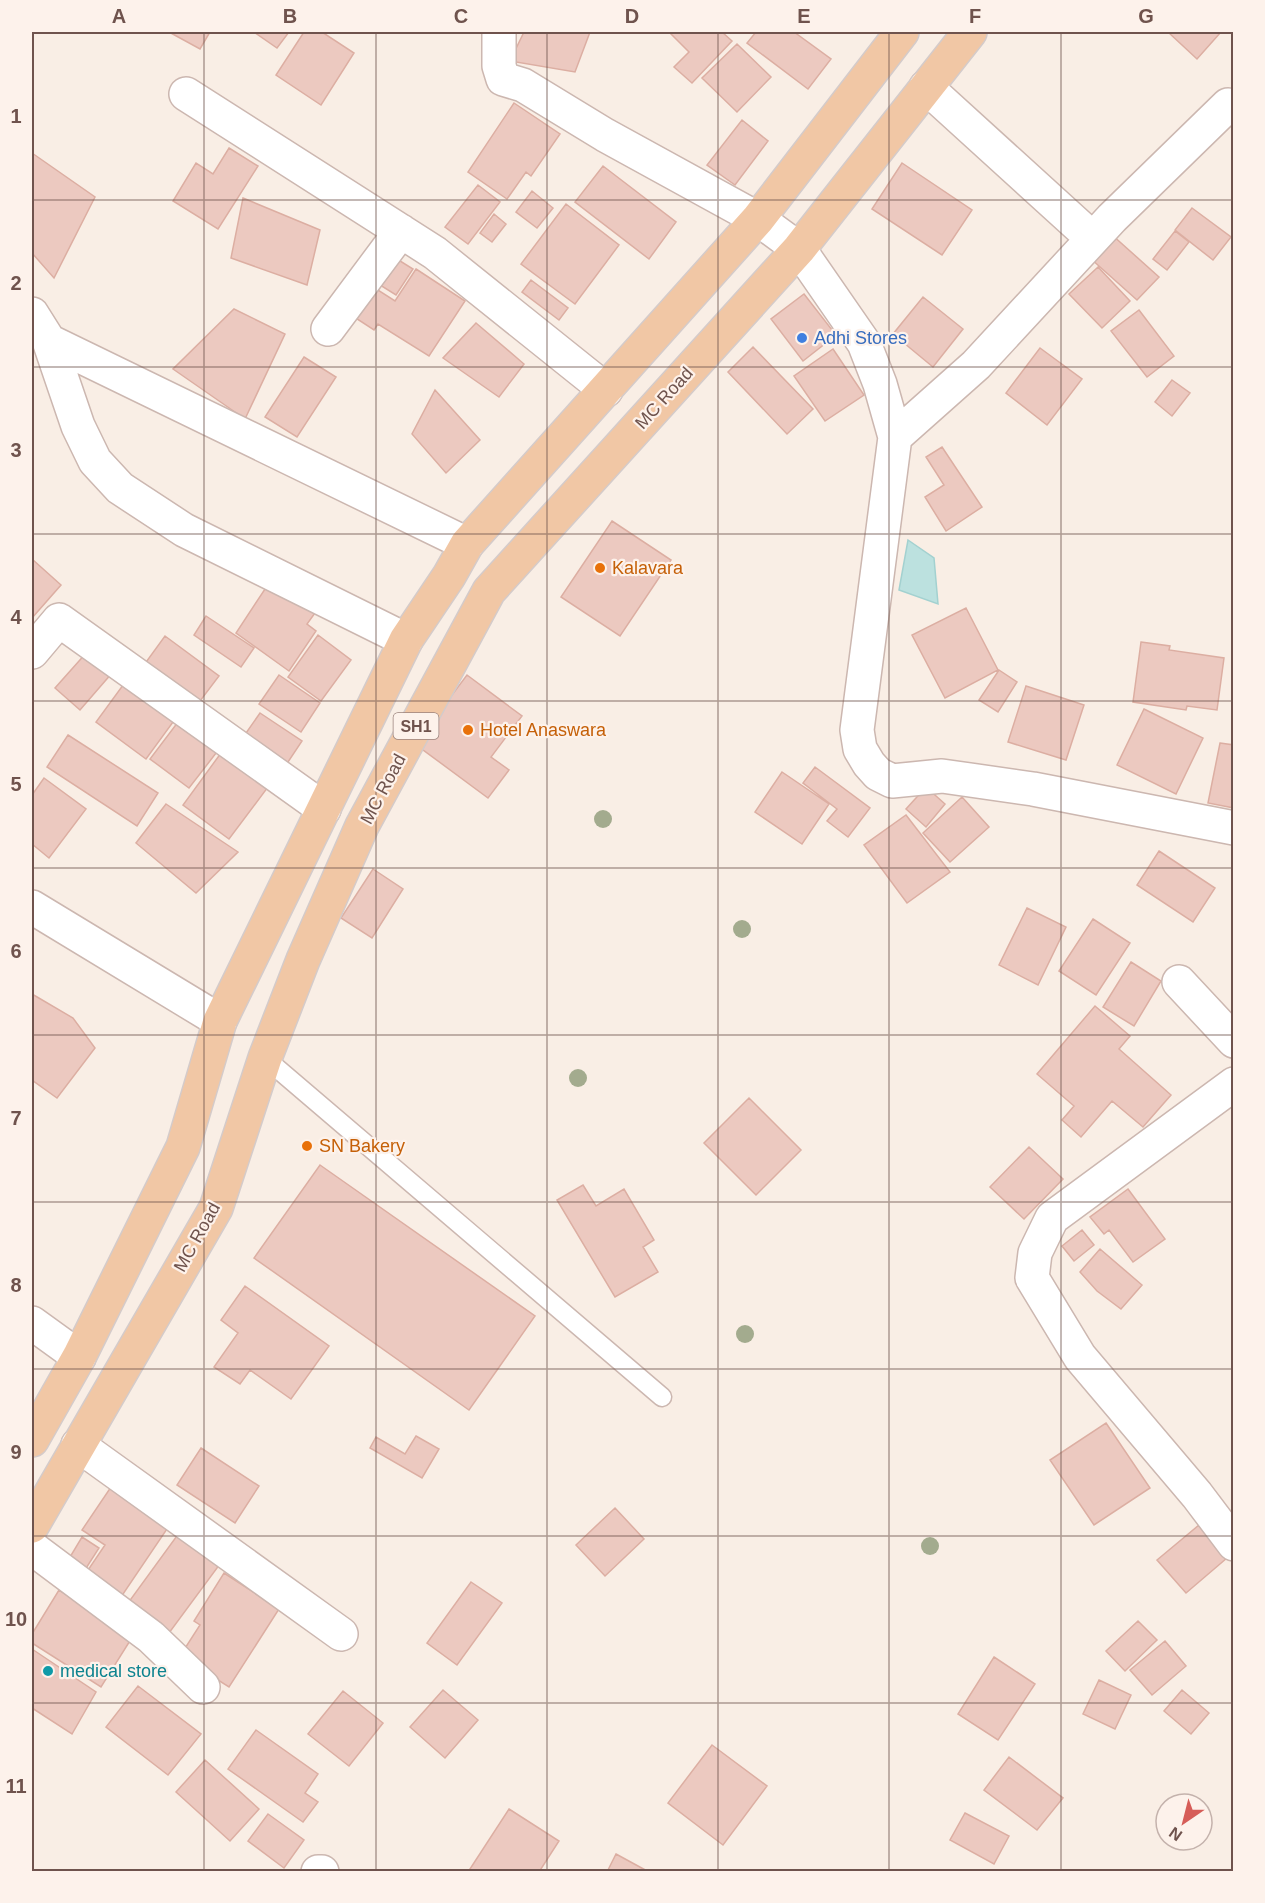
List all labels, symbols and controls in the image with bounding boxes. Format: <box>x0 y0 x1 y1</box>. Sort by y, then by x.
text: A <box>112 5 126 27</box>
text: B <box>283 5 297 27</box>
text: C <box>454 5 468 27</box>
text: D <box>625 5 639 27</box>
text: E <box>797 5 811 27</box>
text: F <box>969 5 981 27</box>
text: G <box>1138 5 1154 27</box>
text: 1 <box>10 105 22 127</box>
text: 2 <box>10 272 22 294</box>
place label: Adhi Stores <box>814 328 907 348</box>
marker: Adhi Stores <box>795 331 809 345</box>
street label: MC Road <box>631 363 697 433</box>
text: 3 <box>10 439 22 461</box>
place label: Kalavara <box>612 558 684 578</box>
marker: Kalavara <box>593 561 607 575</box>
text: 4 <box>10 606 22 628</box>
road number: SH1 <box>394 713 438 739</box>
place label: Hotel Anaswara <box>480 720 607 740</box>
marker: Hotel Anaswara <box>461 723 475 737</box>
street label: MC Road <box>356 751 410 827</box>
text: 5 <box>10 773 22 795</box>
text: 6 <box>10 940 22 962</box>
text: 7 <box>10 1107 22 1129</box>
place label: SN Bakery <box>319 1136 405 1156</box>
marker: SN Bakery <box>300 1139 314 1153</box>
street label: MC Road <box>170 1199 224 1275</box>
text: 8 <box>10 1274 22 1296</box>
text: 9 <box>10 1441 22 1463</box>
text: 10 <box>5 1608 27 1630</box>
place label: medical store <box>60 1661 167 1681</box>
marker: medical store <box>41 1664 55 1678</box>
text: 11 <box>5 1775 27 1797</box>
north arrow <box>1154 1792 1214 1852</box>
text: N <box>1166 1824 1185 1844</box>

